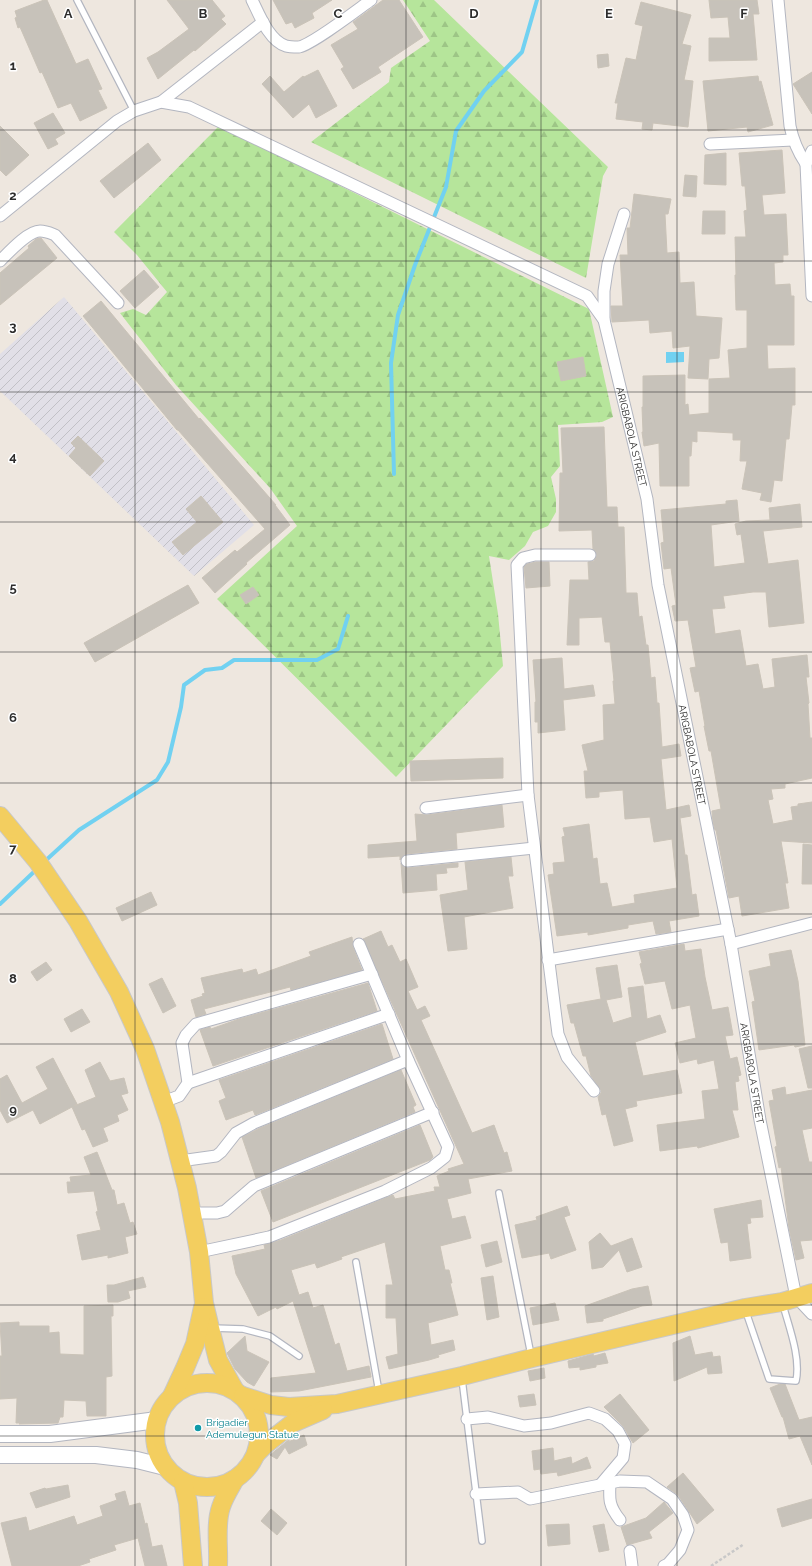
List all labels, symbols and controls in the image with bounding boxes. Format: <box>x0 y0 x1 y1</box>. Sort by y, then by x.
text: A <box>64 6 73 21</box>
text: B <box>199 6 208 21</box>
text: C <box>334 6 343 21</box>
text: D <box>469 6 479 21</box>
text: E <box>605 6 613 21</box>
text: F <box>740 6 748 21</box>
text: 1 <box>10 58 17 73</box>
text: 2 <box>9 188 17 203</box>
text: 3 <box>9 319 17 334</box>
street label: ARIGBABOLA STREET <box>614 386 649 488</box>
text: 4 <box>9 449 17 464</box>
text: 5 <box>9 580 17 595</box>
street label: ARIGBABOLA STREET <box>676 704 708 806</box>
text: 6 <box>9 710 17 725</box>
text: 7 <box>9 841 17 856</box>
text: 8 <box>9 971 17 986</box>
street label: ARIGBABOLA STREET <box>738 1022 766 1125</box>
text: 9 <box>9 1102 17 1117</box>
place label: Brigadier Ademulegun Statue <box>206 1417 299 1440</box>
marker: Brigadier Ademulegun Statue <box>193 1423 203 1433</box>

